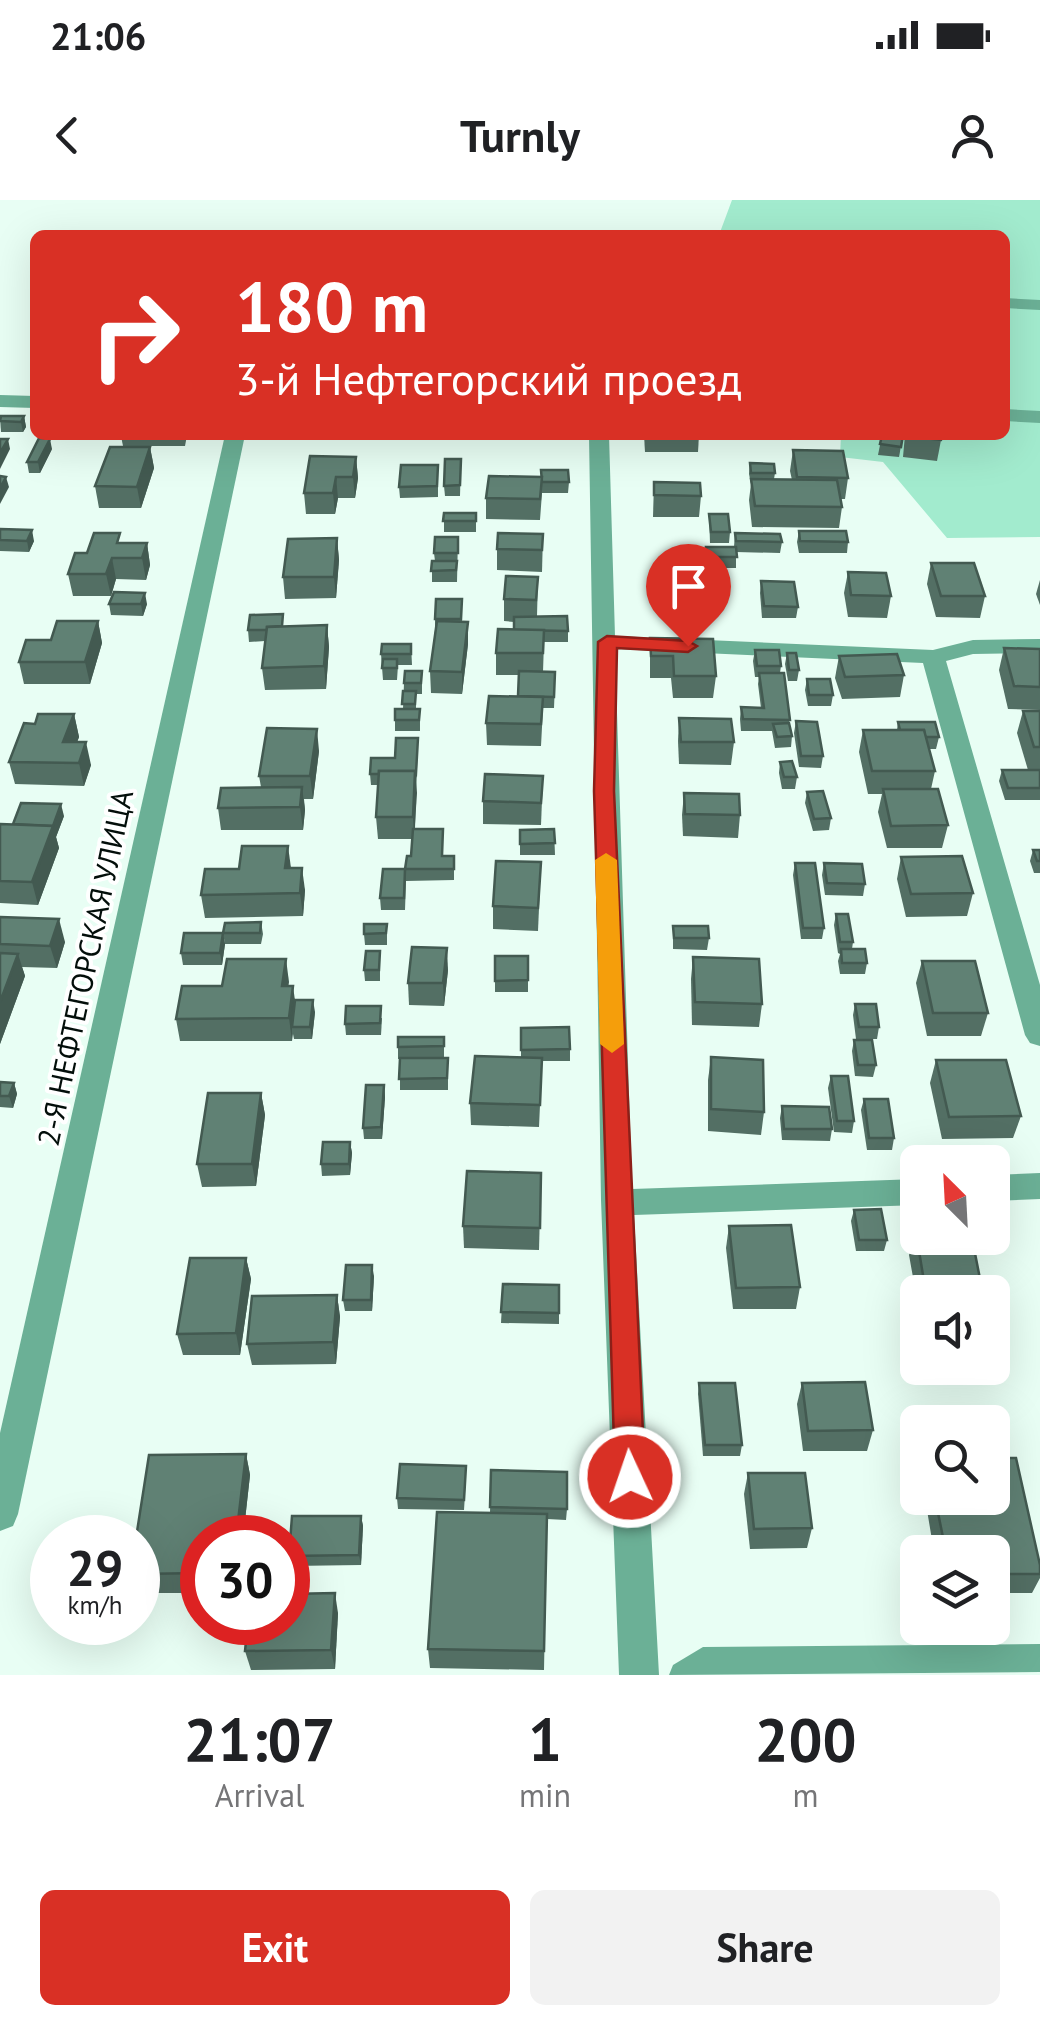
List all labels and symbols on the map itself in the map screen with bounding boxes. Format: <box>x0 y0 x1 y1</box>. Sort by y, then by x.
pin <box>646 544 731 647</box>
street label: 2-Я НЕФТЕГОРСКАЯ УЛИЦА <box>28 786 141 1149</box>
north arrow <box>900 1145 1010 1255</box>
position arrow <box>578 1425 682 1529</box>
speed limit sign: 30 <box>180 1515 310 1645</box>

